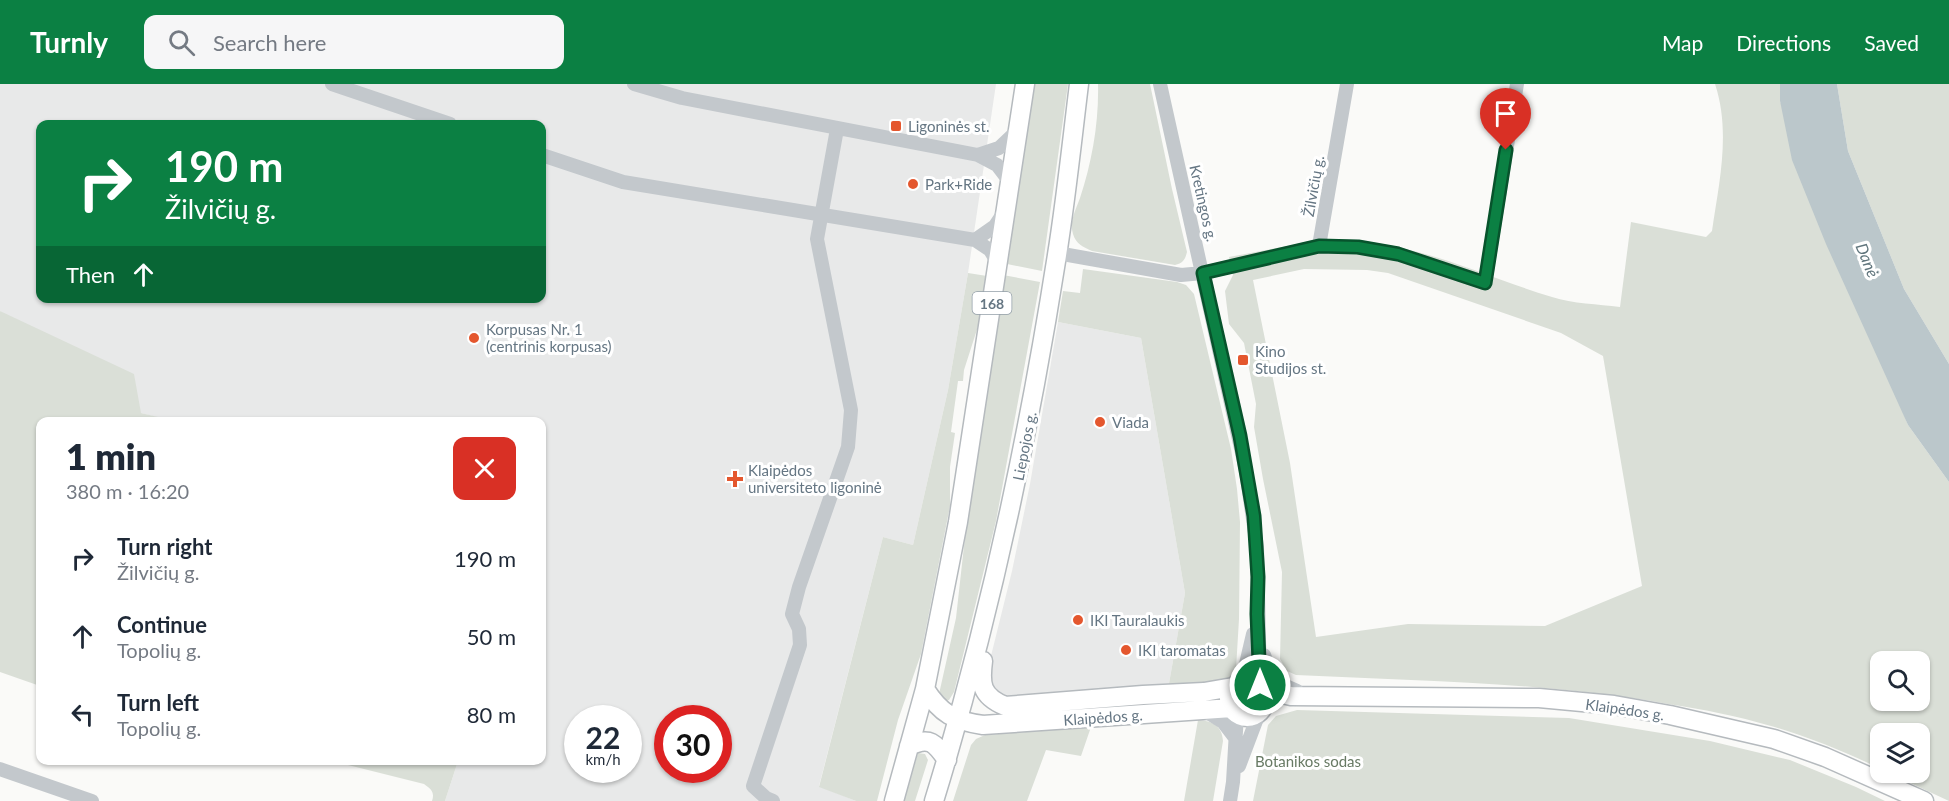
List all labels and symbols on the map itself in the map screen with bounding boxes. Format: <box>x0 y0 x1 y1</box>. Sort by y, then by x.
pin <box>1480 88 1531 150</box>
place label: Ligoninės st. <box>908 117 990 135</box>
marker: Ligoninės st. <box>889 119 903 133</box>
street label: Žilvičių g. <box>1299 154 1327 218</box>
street label: Kretingos g. <box>1186 163 1222 243</box>
place label: Park+Ride <box>925 175 992 193</box>
marker: Park+Ride <box>906 177 920 191</box>
water label: Danė <box>1853 240 1884 280</box>
road number: 168 <box>972 292 1012 314</box>
place label: Korpusas Nr. 1 (centrinis korpusas) <box>486 320 612 355</box>
marker: Korpusas Nr. 1 (centrinis korpusas) <box>467 331 481 345</box>
place label: Kino Studijos st. <box>1255 342 1326 377</box>
marker: Kino Studijos st. <box>1236 353 1250 367</box>
street label: Liepojos g. <box>1008 410 1040 482</box>
place label: Viada <box>1112 413 1149 431</box>
marker: Viada <box>1093 415 1107 429</box>
place label: Klaipėdos universiteto ligoninė <box>748 461 882 496</box>
marker: Klaipėdos universiteto ligoninė <box>726 470 744 488</box>
place label: IKI Tauralaukis <box>1090 611 1185 629</box>
marker: IKI Tauralaukis <box>1071 613 1085 627</box>
place label: IKI taromatas <box>1138 641 1226 659</box>
marker: IKI taromatas <box>1119 643 1133 657</box>
position arrow <box>1228 653 1292 717</box>
street label: Klaipėdos g. <box>1584 695 1666 723</box>
speed limit sign: 30 <box>654 705 732 783</box>
street label: Klaipėdos g. <box>1063 705 1143 729</box>
park label: Botanikos sodas <box>1255 752 1361 770</box>

